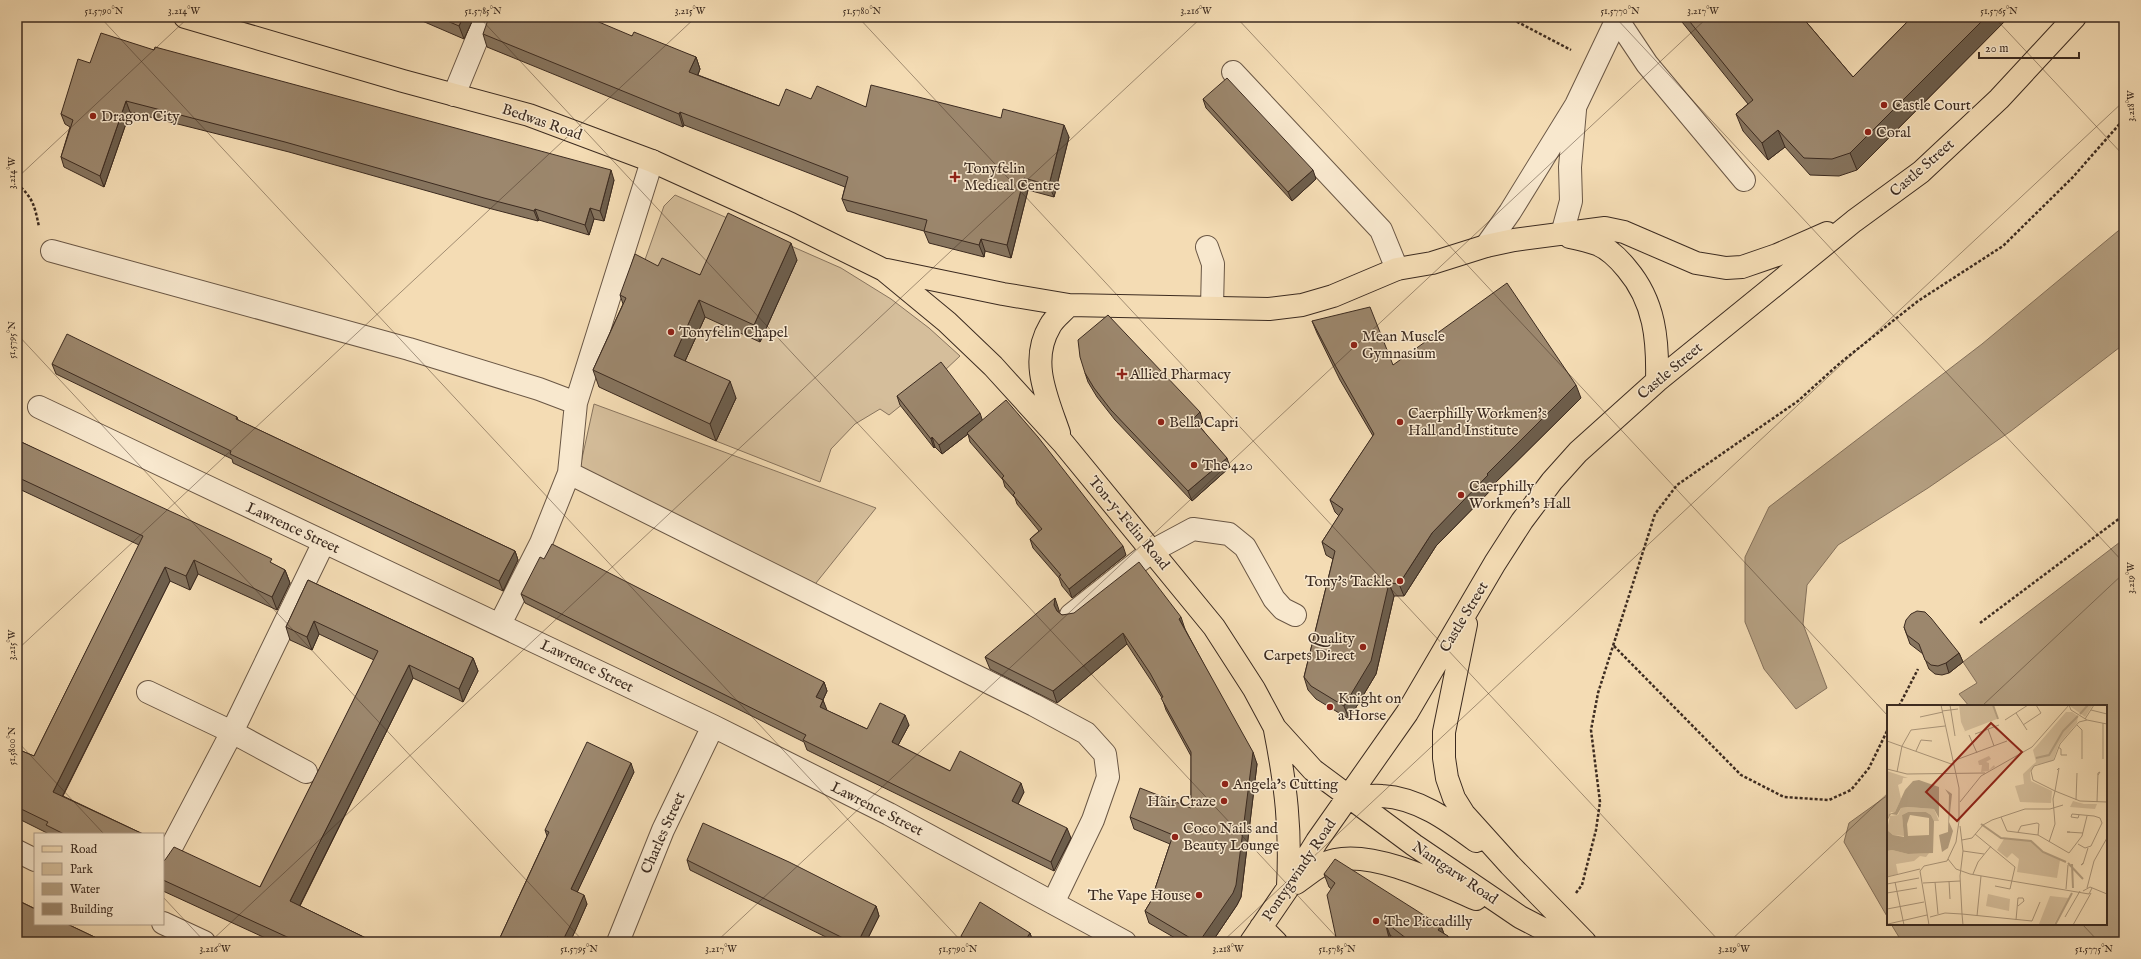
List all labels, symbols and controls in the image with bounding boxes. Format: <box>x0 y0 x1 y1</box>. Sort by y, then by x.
text: 51.5790°N <box>85 5 124 18</box>
text: 3.214°W <box>168 5 200 18</box>
text: 51.5785°N <box>464 5 502 18</box>
text: 3.215°W <box>675 5 706 18</box>
text: 51.5780°N <box>843 5 882 18</box>
text: 3.216°W <box>1180 5 1212 18</box>
text: 51.5770°N <box>1600 5 1640 18</box>
text: 3.217°W <box>1687 5 1719 18</box>
text: 51.5765°N <box>1980 5 2018 18</box>
scale bar <box>1979 34 2079 60</box>
text: 20 m <box>1985 41 2008 56</box>
text: 3.218°W <box>2125 90 2138 121</box>
place label: Castle Court <box>1892 96 1971 115</box>
street label: Bedwas Road <box>499 99 585 145</box>
marker: Castle Court <box>1879 100 1889 110</box>
place label: Dragon City <box>101 107 180 126</box>
marker: Dragon City <box>88 111 98 121</box>
place label: Coral <box>1876 123 1912 142</box>
marker: Coral <box>1863 127 1873 137</box>
street label: Castle Street <box>1886 135 1958 201</box>
text: 3.214°W <box>6 157 19 189</box>
place label: Tonyfelin Medical Centre <box>964 159 1060 195</box>
marker: Tonyfelin Medical Centre <box>949 171 961 183</box>
text: 51.5795°N <box>6 321 19 359</box>
place label: Tonyfelin Chapel <box>679 323 789 342</box>
marker: Tonyfelin Chapel <box>666 327 676 337</box>
place label: Mean Muscle Gymnasium <box>1362 327 1445 363</box>
street label: Castle Street <box>1634 338 1706 404</box>
marker: Mean Muscle Gymnasium <box>1349 340 1359 350</box>
place label: Allied Pharmacy <box>1129 365 1232 384</box>
marker: Allied Pharmacy <box>1117 369 1127 379</box>
place label: Caerphilly Workmen's Hall and Institute <box>1408 404 1547 440</box>
place label: Bella Capri <box>1169 413 1239 432</box>
marker: Bella Capri <box>1156 417 1166 427</box>
marker: Caerphilly Workmen's Hall and Institute <box>1395 417 1405 427</box>
place label: The 420 <box>1202 456 1253 475</box>
marker: The 420 <box>1189 460 1199 470</box>
street label: Ton-y-Felin Road <box>1084 472 1174 574</box>
place label: Caerphilly Workmen's Hall <box>1469 477 1571 513</box>
marker: Caerphilly Workmen's Hall <box>1456 490 1466 500</box>
street label: Lawrence Street <box>243 498 343 558</box>
text: 3.219°W <box>2125 562 2138 594</box>
place label: Tony's Tackle <box>1305 572 1392 591</box>
marker: Tony's Tackle <box>1395 576 1405 586</box>
street label: Castle Street <box>1435 578 1493 656</box>
text: 3.215°W <box>6 629 19 660</box>
place label: Quality Carpets Direct <box>1264 629 1356 665</box>
street label: Lawrence Street <box>537 635 637 697</box>
marker: Quality Carpets Direct <box>1358 642 1368 652</box>
place label: Knight on a Horse <box>1338 689 1401 725</box>
marker: Knight on a Horse <box>1325 702 1335 712</box>
inset map <box>1887 705 2107 925</box>
text: 51.5800°N <box>6 726 19 765</box>
place label: Angela's Cutting <box>1232 775 1339 794</box>
street label: Lawrence Street <box>828 778 926 840</box>
marker: Angela's Cutting <box>1220 779 1230 789</box>
street label: Charles Street <box>637 789 689 877</box>
place label: Hair Craze <box>1147 792 1216 811</box>
marker: Hair Craze <box>1219 796 1229 806</box>
street label: Pontygwindy Road <box>1258 814 1341 925</box>
place label: Coco Nails and Beauty Lounge <box>1183 819 1280 855</box>
marker: Coco Nails and Beauty Lounge <box>1170 832 1180 842</box>
legend <box>34 833 164 925</box>
street label: Nantgarw Road <box>1409 837 1502 909</box>
text: Road <box>70 842 98 857</box>
text: Park <box>70 862 93 877</box>
text: Water <box>70 882 101 897</box>
place label: The Vape House <box>1088 886 1191 905</box>
marker: The Vape House <box>1194 890 1204 900</box>
text: Building <box>70 902 114 917</box>
place label: The Piccadilly <box>1384 912 1473 931</box>
marker: The Piccadilly <box>1371 916 1381 926</box>
text: 3.216°W <box>199 943 231 956</box>
text: 51.5795°N <box>560 943 598 956</box>
text: 3.217°W <box>705 943 737 956</box>
text: 51.5790°N <box>939 943 978 956</box>
text: 3.218°W <box>1213 943 1244 956</box>
text: 51.5785°N <box>1318 943 1356 956</box>
text: 3.219°W <box>1718 943 1750 956</box>
text: 51.5775°N <box>2075 943 2113 956</box>

